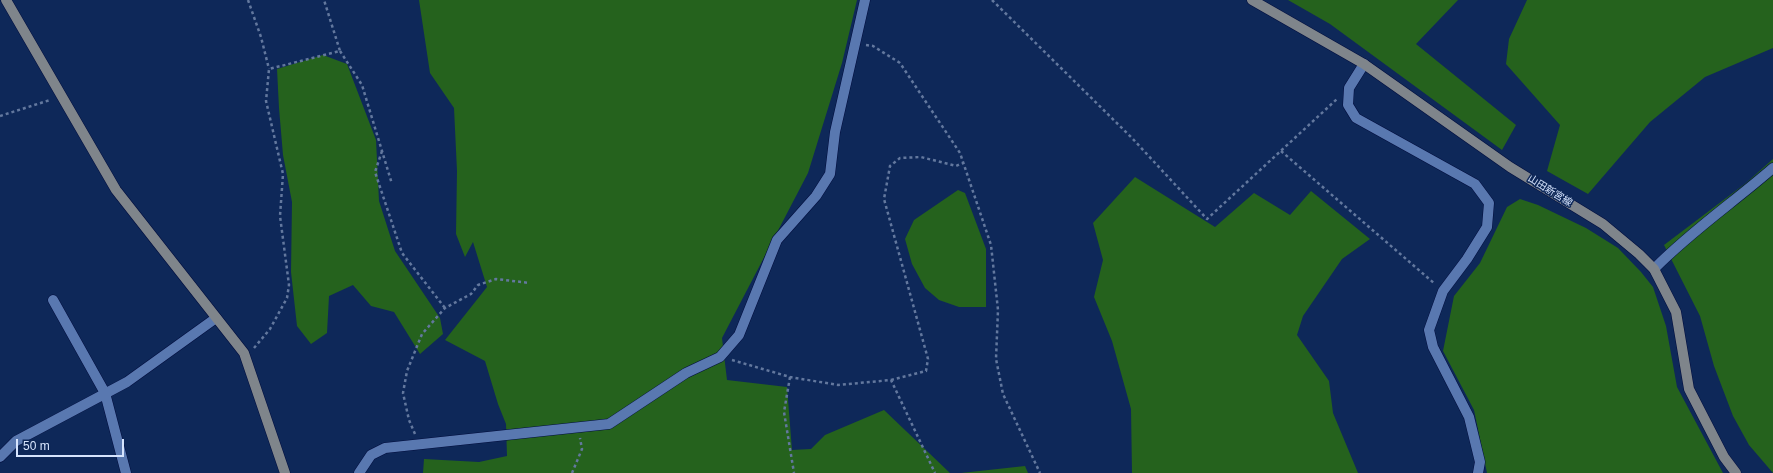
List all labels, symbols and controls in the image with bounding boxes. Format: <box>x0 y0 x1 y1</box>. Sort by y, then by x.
street label: 山田新宮線 <box>1526 173 1574 209</box>
scale bar <box>18 431 126 457</box>
text: 50 m <box>23 439 50 453</box>

